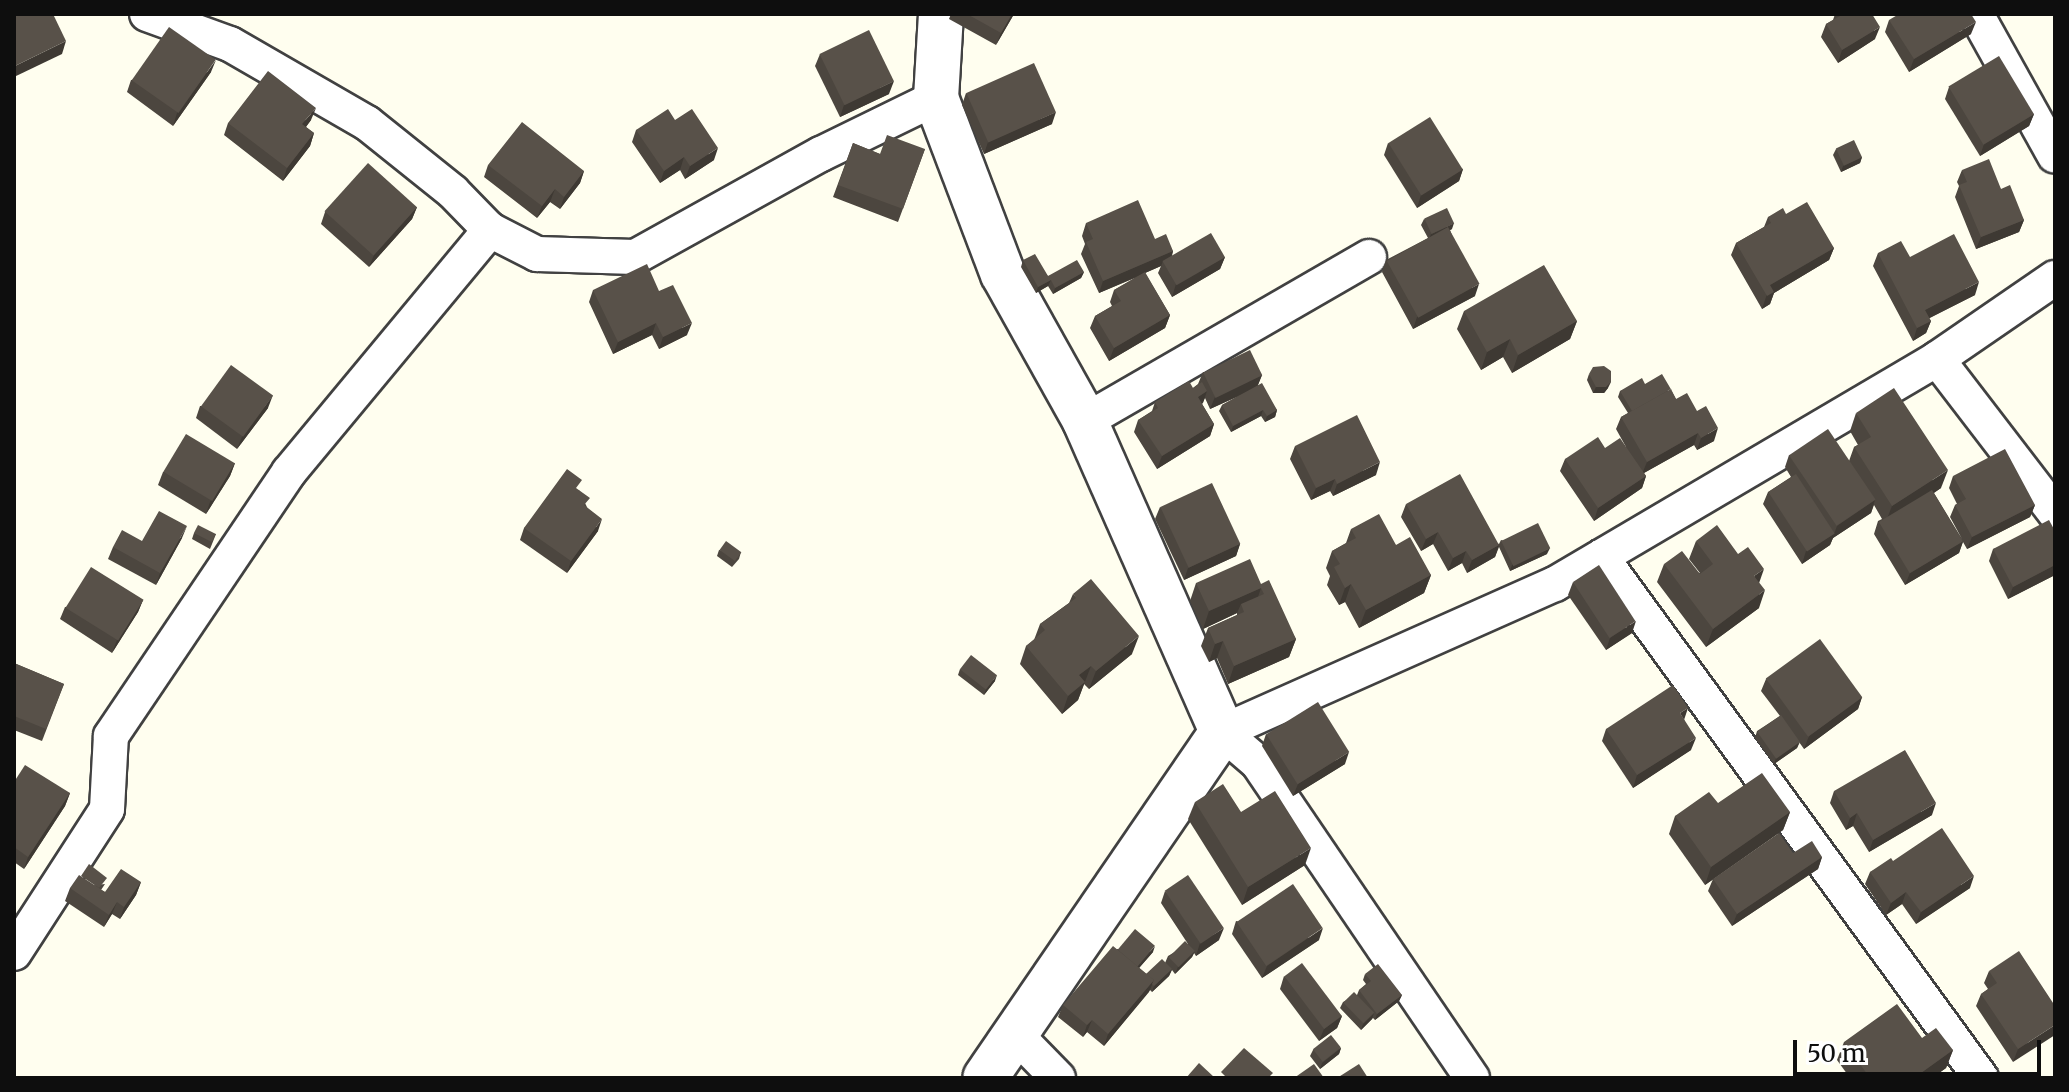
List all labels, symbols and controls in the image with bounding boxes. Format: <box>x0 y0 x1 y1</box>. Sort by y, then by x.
scale bar <box>1797 1024 2045 1074</box>
text: 50 m <box>1807 1038 1866 1069</box>

